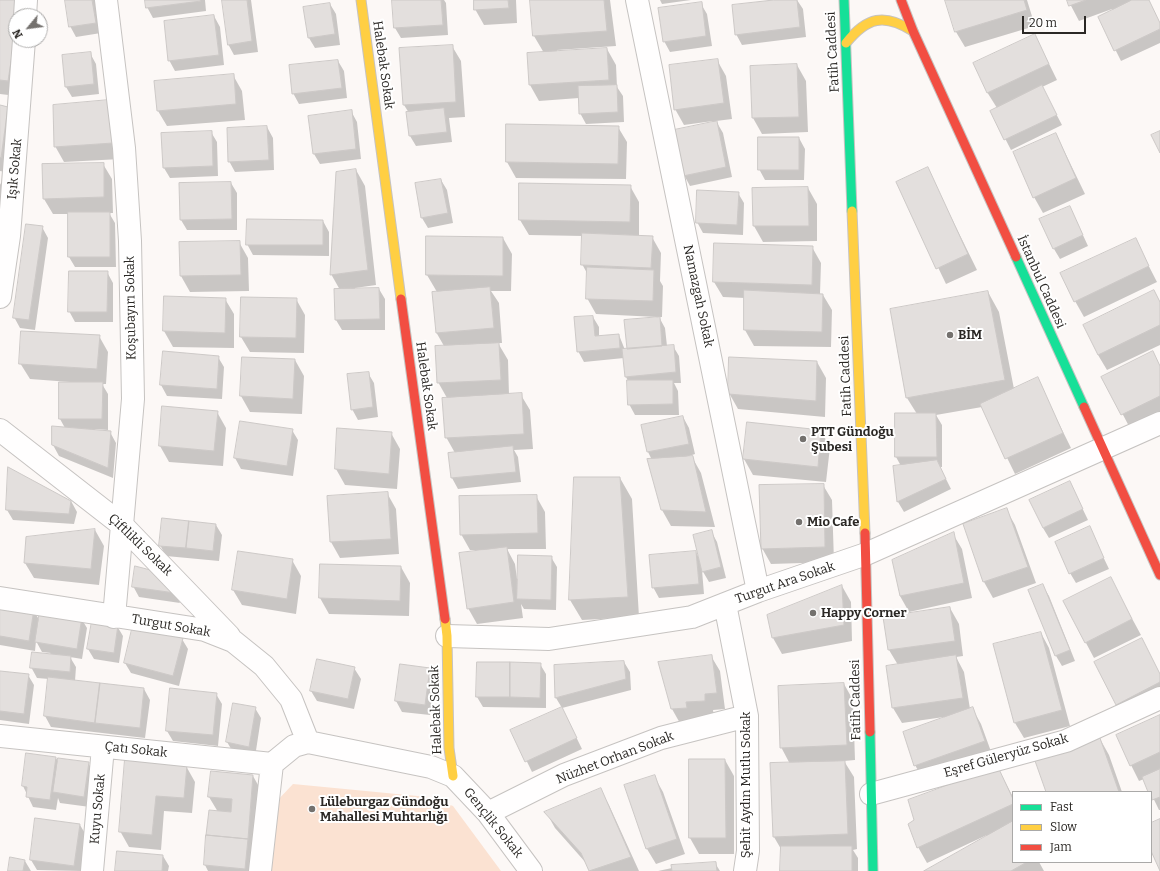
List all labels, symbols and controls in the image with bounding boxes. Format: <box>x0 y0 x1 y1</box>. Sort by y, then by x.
north arrow <box>8 8 48 48</box>
scale bar <box>1024 8 1088 34</box>
street label: Fatih Caddesi <box>823 11 843 93</box>
text: 20 m <box>1029 16 1057 30</box>
street label: Halebak Sokak <box>369 20 397 110</box>
text: N <box>10 27 26 40</box>
street label: Işık Sokak <box>5 138 25 200</box>
street label: İstanbul Caddesi <box>1013 233 1069 331</box>
street label: Namazgah Sokak <box>680 243 716 349</box>
street label: Koşubayırı Sokak <box>122 256 140 360</box>
place label: BİM <box>958 327 982 343</box>
marker: BİM <box>945 330 955 340</box>
street label: Fatih Caddesi <box>837 335 855 417</box>
street label: Halebak Sokak <box>412 341 440 431</box>
place label: PTT Gündoğu Şubesi <box>811 424 894 455</box>
marker: PTT Gündoğu Şubesi <box>798 434 808 444</box>
street label: Çiftlikli Sokak <box>105 511 175 579</box>
place label: Mio Cafe <box>807 514 859 530</box>
marker: Mio Cafe <box>794 517 804 527</box>
street label: Turgut Ara Sokak <box>733 559 837 607</box>
place label: Happy Corner <box>821 605 907 621</box>
marker: Happy Corner <box>808 608 818 618</box>
street label: Turgut Sokak <box>130 611 212 641</box>
street label: Fatih Caddesi <box>847 659 865 741</box>
street label: Halebak Sokak <box>427 665 445 755</box>
street label: Şehit Aydın Mutlu Sokak <box>738 712 754 858</box>
street label: Nüzhet Orhan Sokak <box>554 728 676 788</box>
street label: Eşref Güleryüz Sokak <box>942 731 1070 781</box>
street label: Çatı Sokak <box>104 739 168 761</box>
street label: Kuyu Sokak <box>87 773 109 845</box>
street label: Gençlik Sokak <box>460 785 526 861</box>
legend <box>1012 791 1152 863</box>
place label: Lüleburgaz Gündoğu Mahallesi Muhtarlığı <box>320 794 449 825</box>
text: Fast <box>1050 800 1073 814</box>
marker: Lüleburgaz Gündoğu Mahallesi Muhtarlığı <box>307 804 317 814</box>
text: Slow <box>1050 820 1077 834</box>
text: Jam <box>1050 840 1072 854</box>

